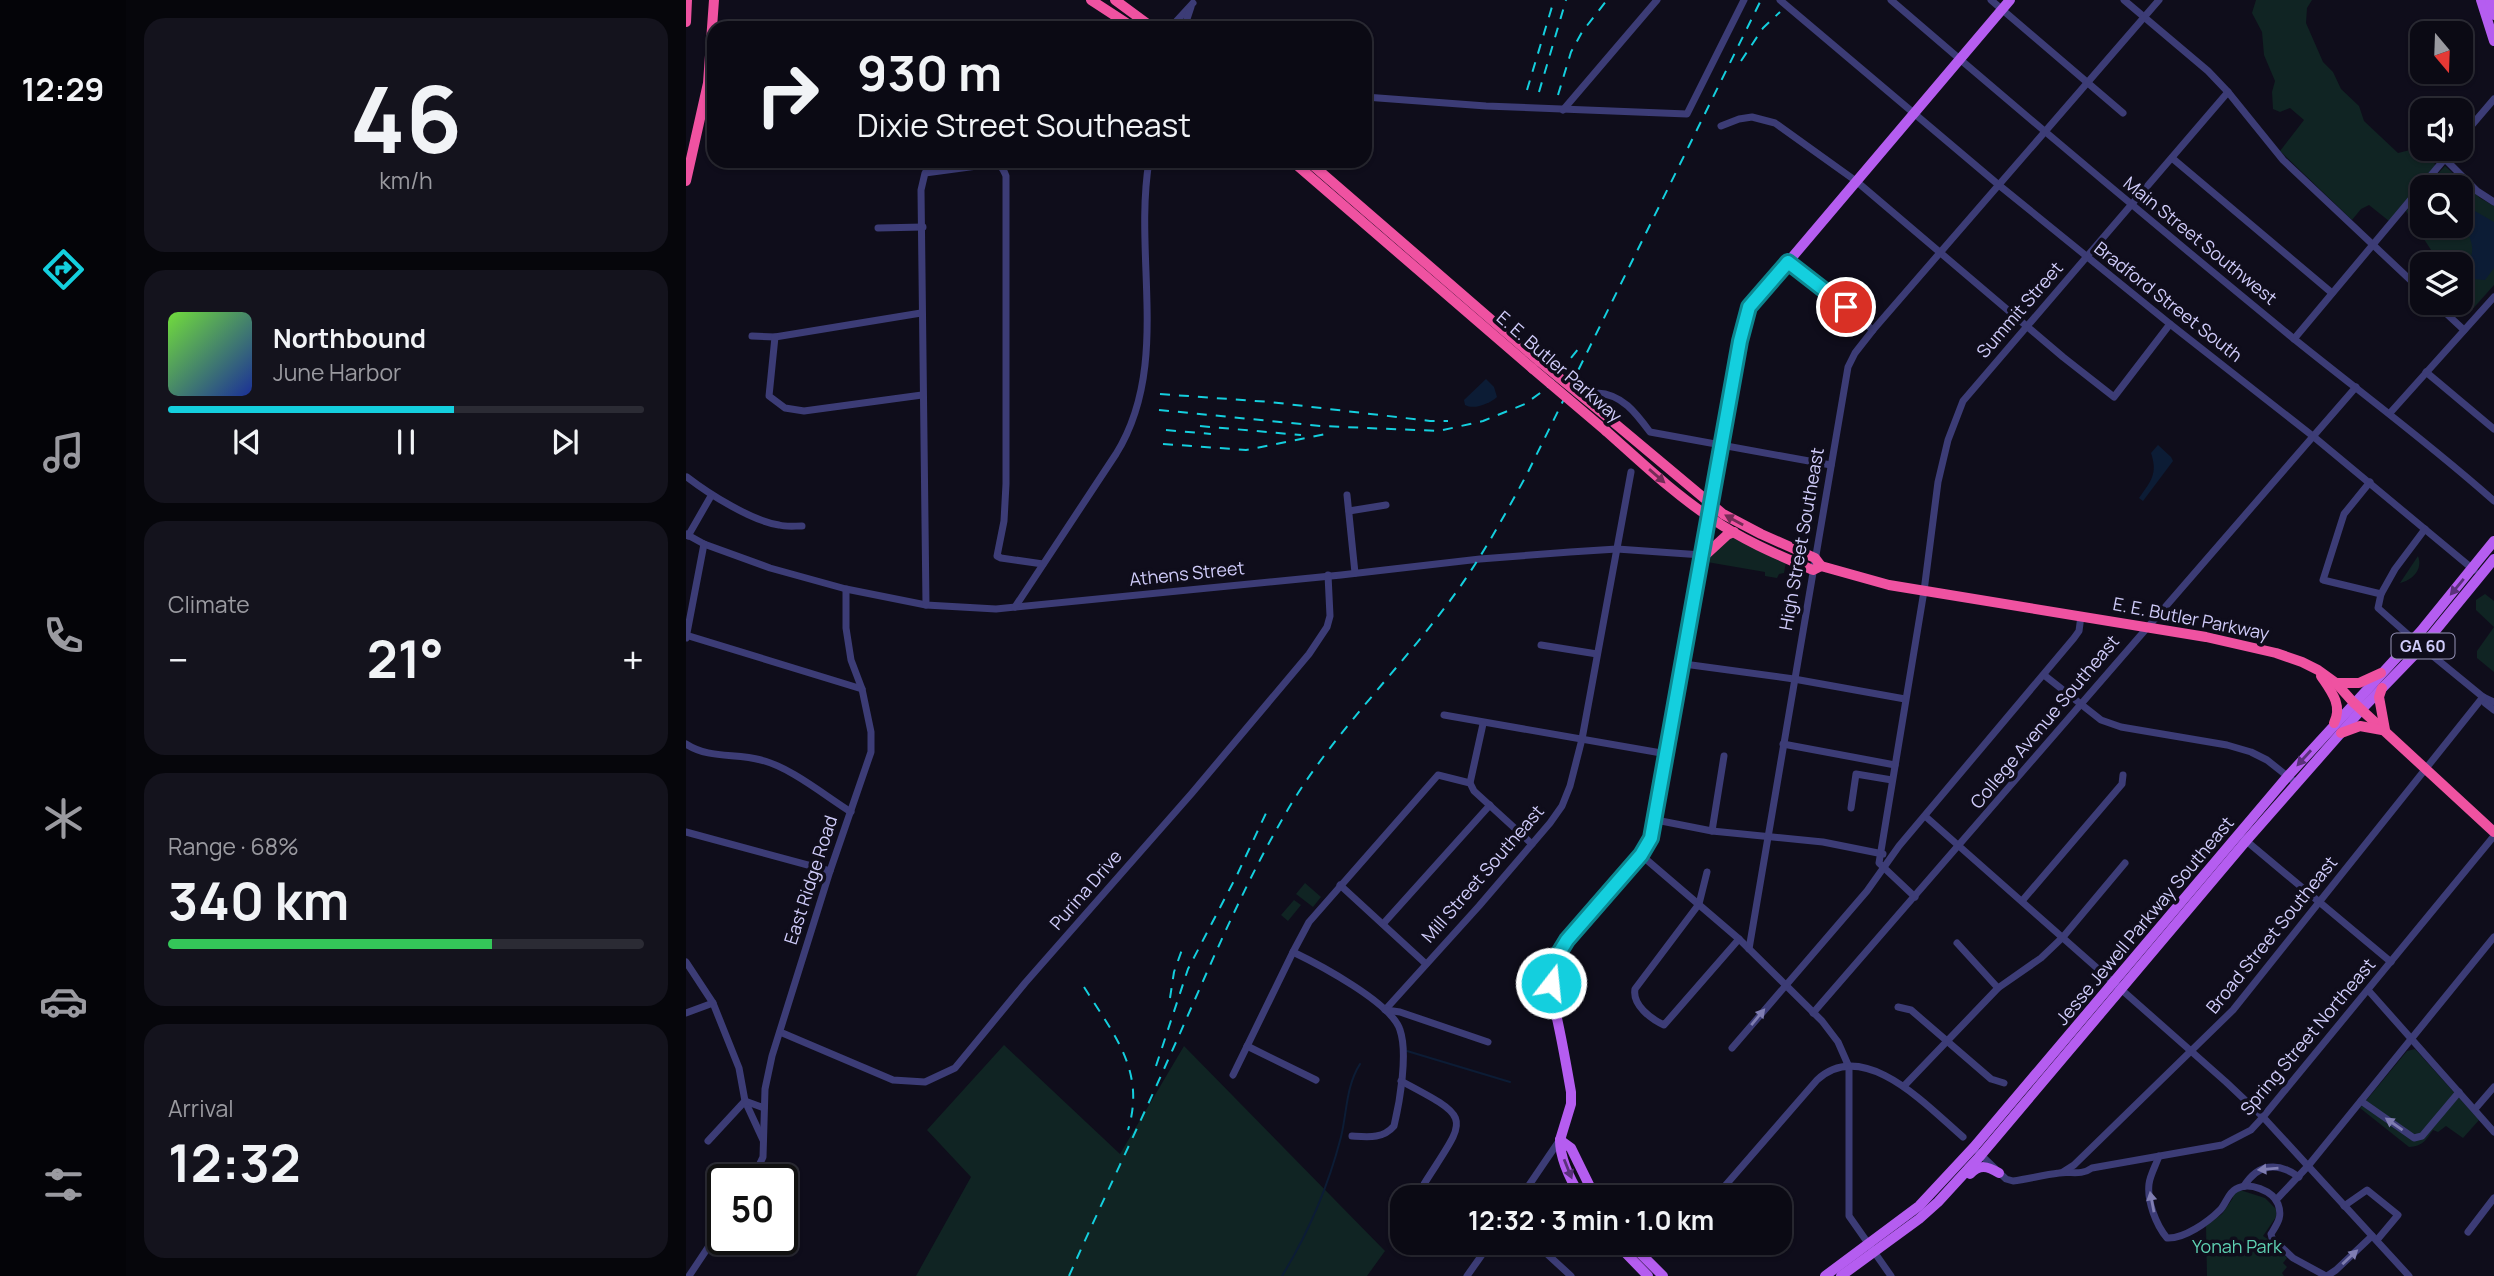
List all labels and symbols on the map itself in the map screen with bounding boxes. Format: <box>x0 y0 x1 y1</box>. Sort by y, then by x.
north arrow <box>2410 21 2473 84</box>
street label: Main Street Southwest <box>2119 171 2282 310</box>
street label: Bradford Street South <box>2090 236 2248 367</box>
street label: Summit Street <box>1971 256 2068 363</box>
pin <box>1816 277 1876 337</box>
street label: E. E. Butler Parkway <box>1492 305 1628 428</box>
street label: High Street Southeast <box>1773 446 1829 632</box>
one-way arrow <box>1648 468 1666 484</box>
one-way arrow <box>1725 514 1744 526</box>
street label: Athens Street <box>1128 555 1246 591</box>
one-way arrow <box>2450 579 2465 596</box>
street label: E. E. Butler Parkway <box>2111 591 2272 645</box>
street label: College Avenue Southeast <box>1964 629 2124 813</box>
road number: GA 60 <box>2392 634 2454 659</box>
one-way arrow <box>2296 749 2312 766</box>
street label: Mill Street Southeast <box>1416 799 1549 947</box>
street label: Jesse Jewell Parkway Southeast <box>2050 811 2239 1030</box>
street label: East Ridge Road <box>778 812 842 947</box>
street label: Purina Drive <box>1044 844 1127 934</box>
street label: Broad Street Southeast <box>2200 851 2342 1018</box>
position arrow <box>1514 946 1588 1020</box>
street label: Spring Street Northeast <box>2234 953 2380 1120</box>
one-way arrow <box>1750 1008 1765 1025</box>
one-way arrow <box>2385 1118 2404 1131</box>
one-way arrow <box>1563 1159 1574 1180</box>
speed limit sign: 50 <box>707 1164 798 1255</box>
one-way arrow <box>2257 1164 2279 1175</box>
one-way arrow <box>2146 1191 2157 1213</box>
park label: Yonah Park <box>2192 1234 2283 1258</box>
one-way arrow <box>2341 1249 2358 1265</box>

